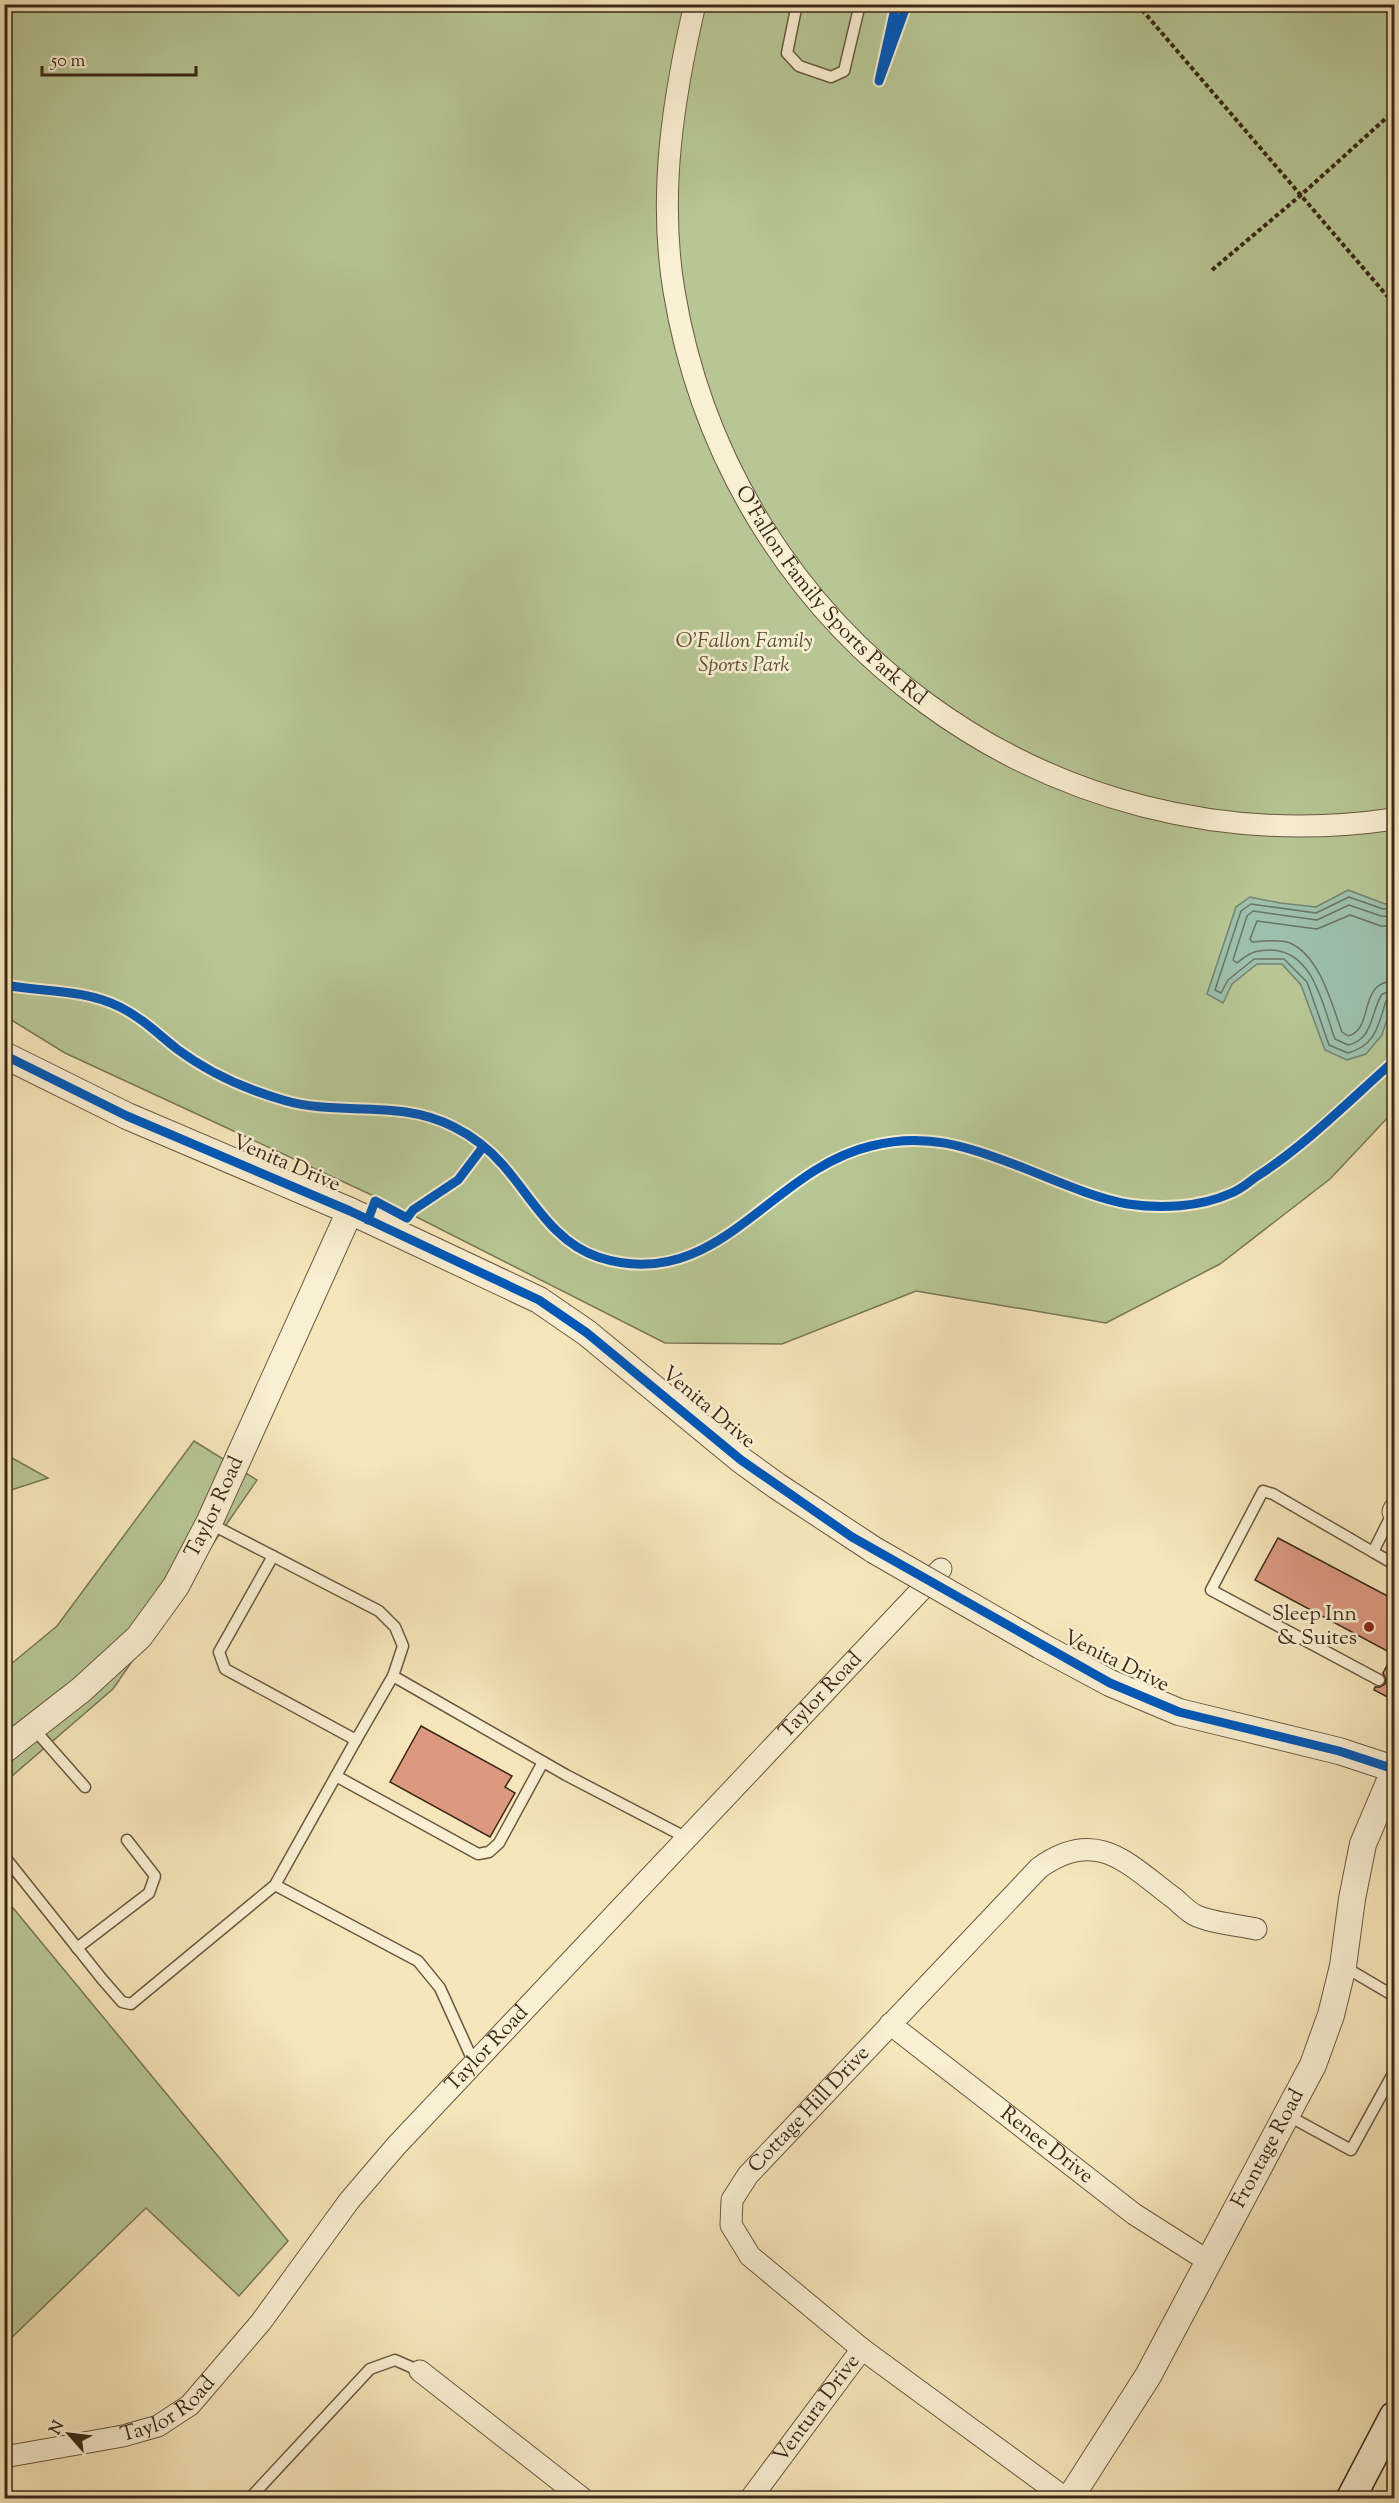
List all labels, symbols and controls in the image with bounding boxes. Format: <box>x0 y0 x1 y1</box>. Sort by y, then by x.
scale bar <box>42 39 196 77</box>
text: 50 m <box>50 49 86 75</box>
street label: O'Fallon Family Sports Park Rd <box>730 479 936 709</box>
park label: O'Fallon Family Sports Park <box>675 629 813 679</box>
street label: Venita Drive <box>227 1128 345 1200</box>
street label: Venita Drive <box>654 1360 762 1456</box>
street label: Taylor Road <box>178 1452 252 1564</box>
place label: Sleep Inn & Suites <box>1272 1600 1357 1654</box>
marker: Sleep Inn & Suites <box>1362 1620 1376 1634</box>
street label: Venita Drive <box>1058 1623 1174 1701</box>
street label: Taylor Road <box>773 1646 870 1746</box>
street label: Taylor Road <box>439 1999 536 2099</box>
street label: Cottage Hill Drive <box>742 2040 877 2180</box>
street label: Frontage Road <box>1225 2084 1313 2214</box>
street label: Renee Drive <box>993 2100 1099 2192</box>
street label: Ventura Drive <box>767 2348 868 2470</box>
street label: Taylor Road <box>117 2370 223 2451</box>
north arrow <box>39 2404 99 2464</box>
text: N <box>45 2417 71 2439</box>

